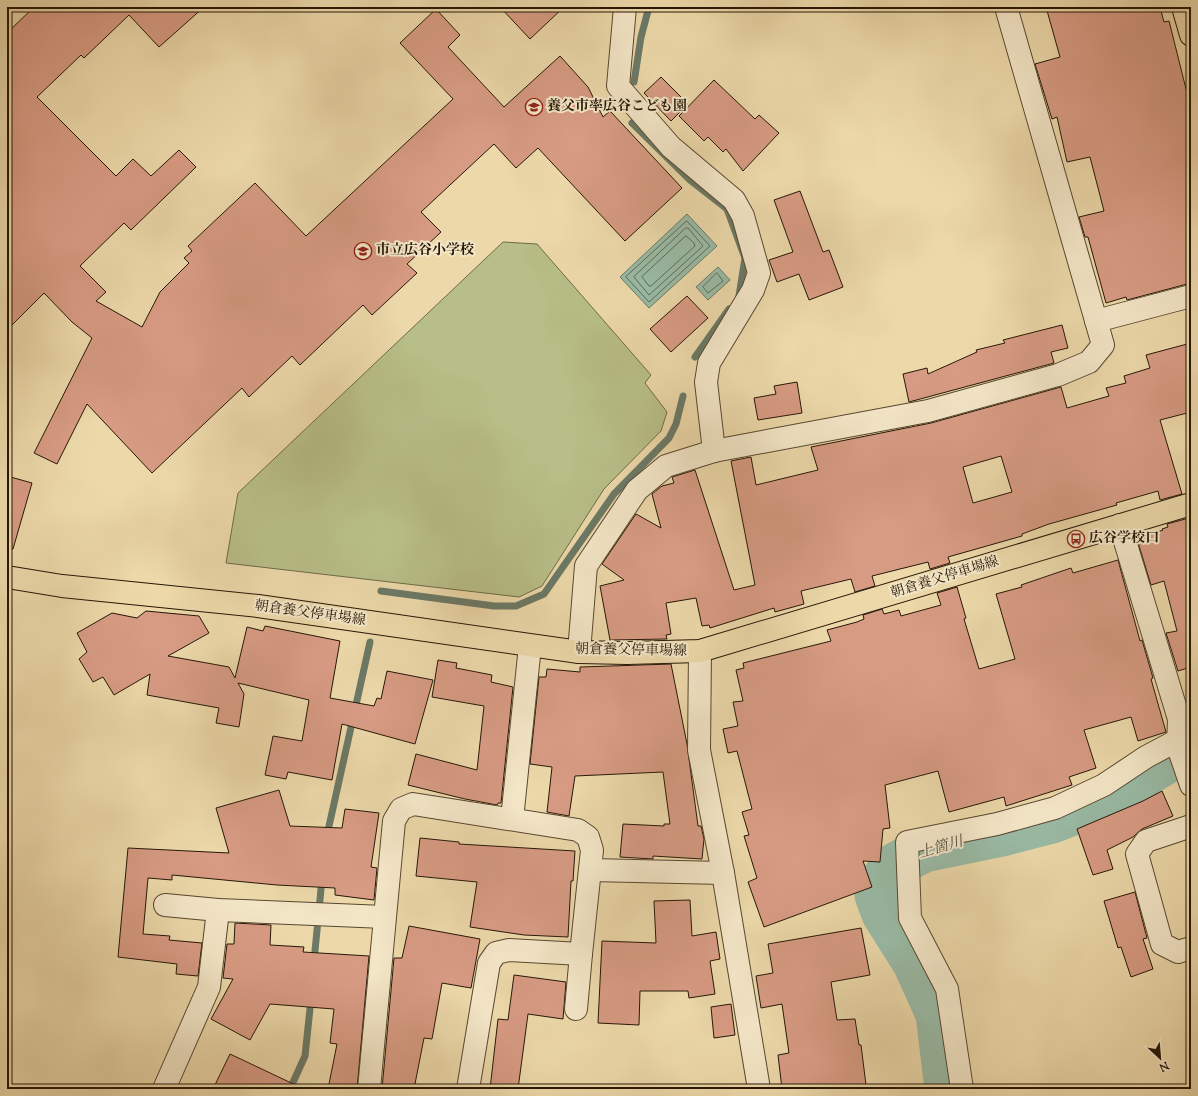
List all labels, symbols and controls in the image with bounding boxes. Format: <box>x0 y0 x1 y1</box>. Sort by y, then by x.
school or university icon: 養父市率広谷こども園 <box>524 97 544 117</box>
place label: 養父市率広谷こども園 <box>547 97 687 117</box>
school or university icon: 市立広谷小学校 <box>353 241 373 261</box>
place label: 市立広谷小学校 <box>376 241 474 261</box>
bus stop icon: 広谷学校口 <box>1066 529 1086 549</box>
place label: 広谷学校口 <box>1089 529 1159 549</box>
street label: 朝倉養父停車場線 <box>889 552 1001 604</box>
street label: 朝倉養父停車場線 <box>253 596 367 632</box>
street label: 朝倉養父停車場線 <box>575 640 687 662</box>
water label: 上箇川 <box>916 831 967 864</box>
north arrow <box>1140 1038 1180 1078</box>
text: N <box>1156 1057 1172 1075</box>

